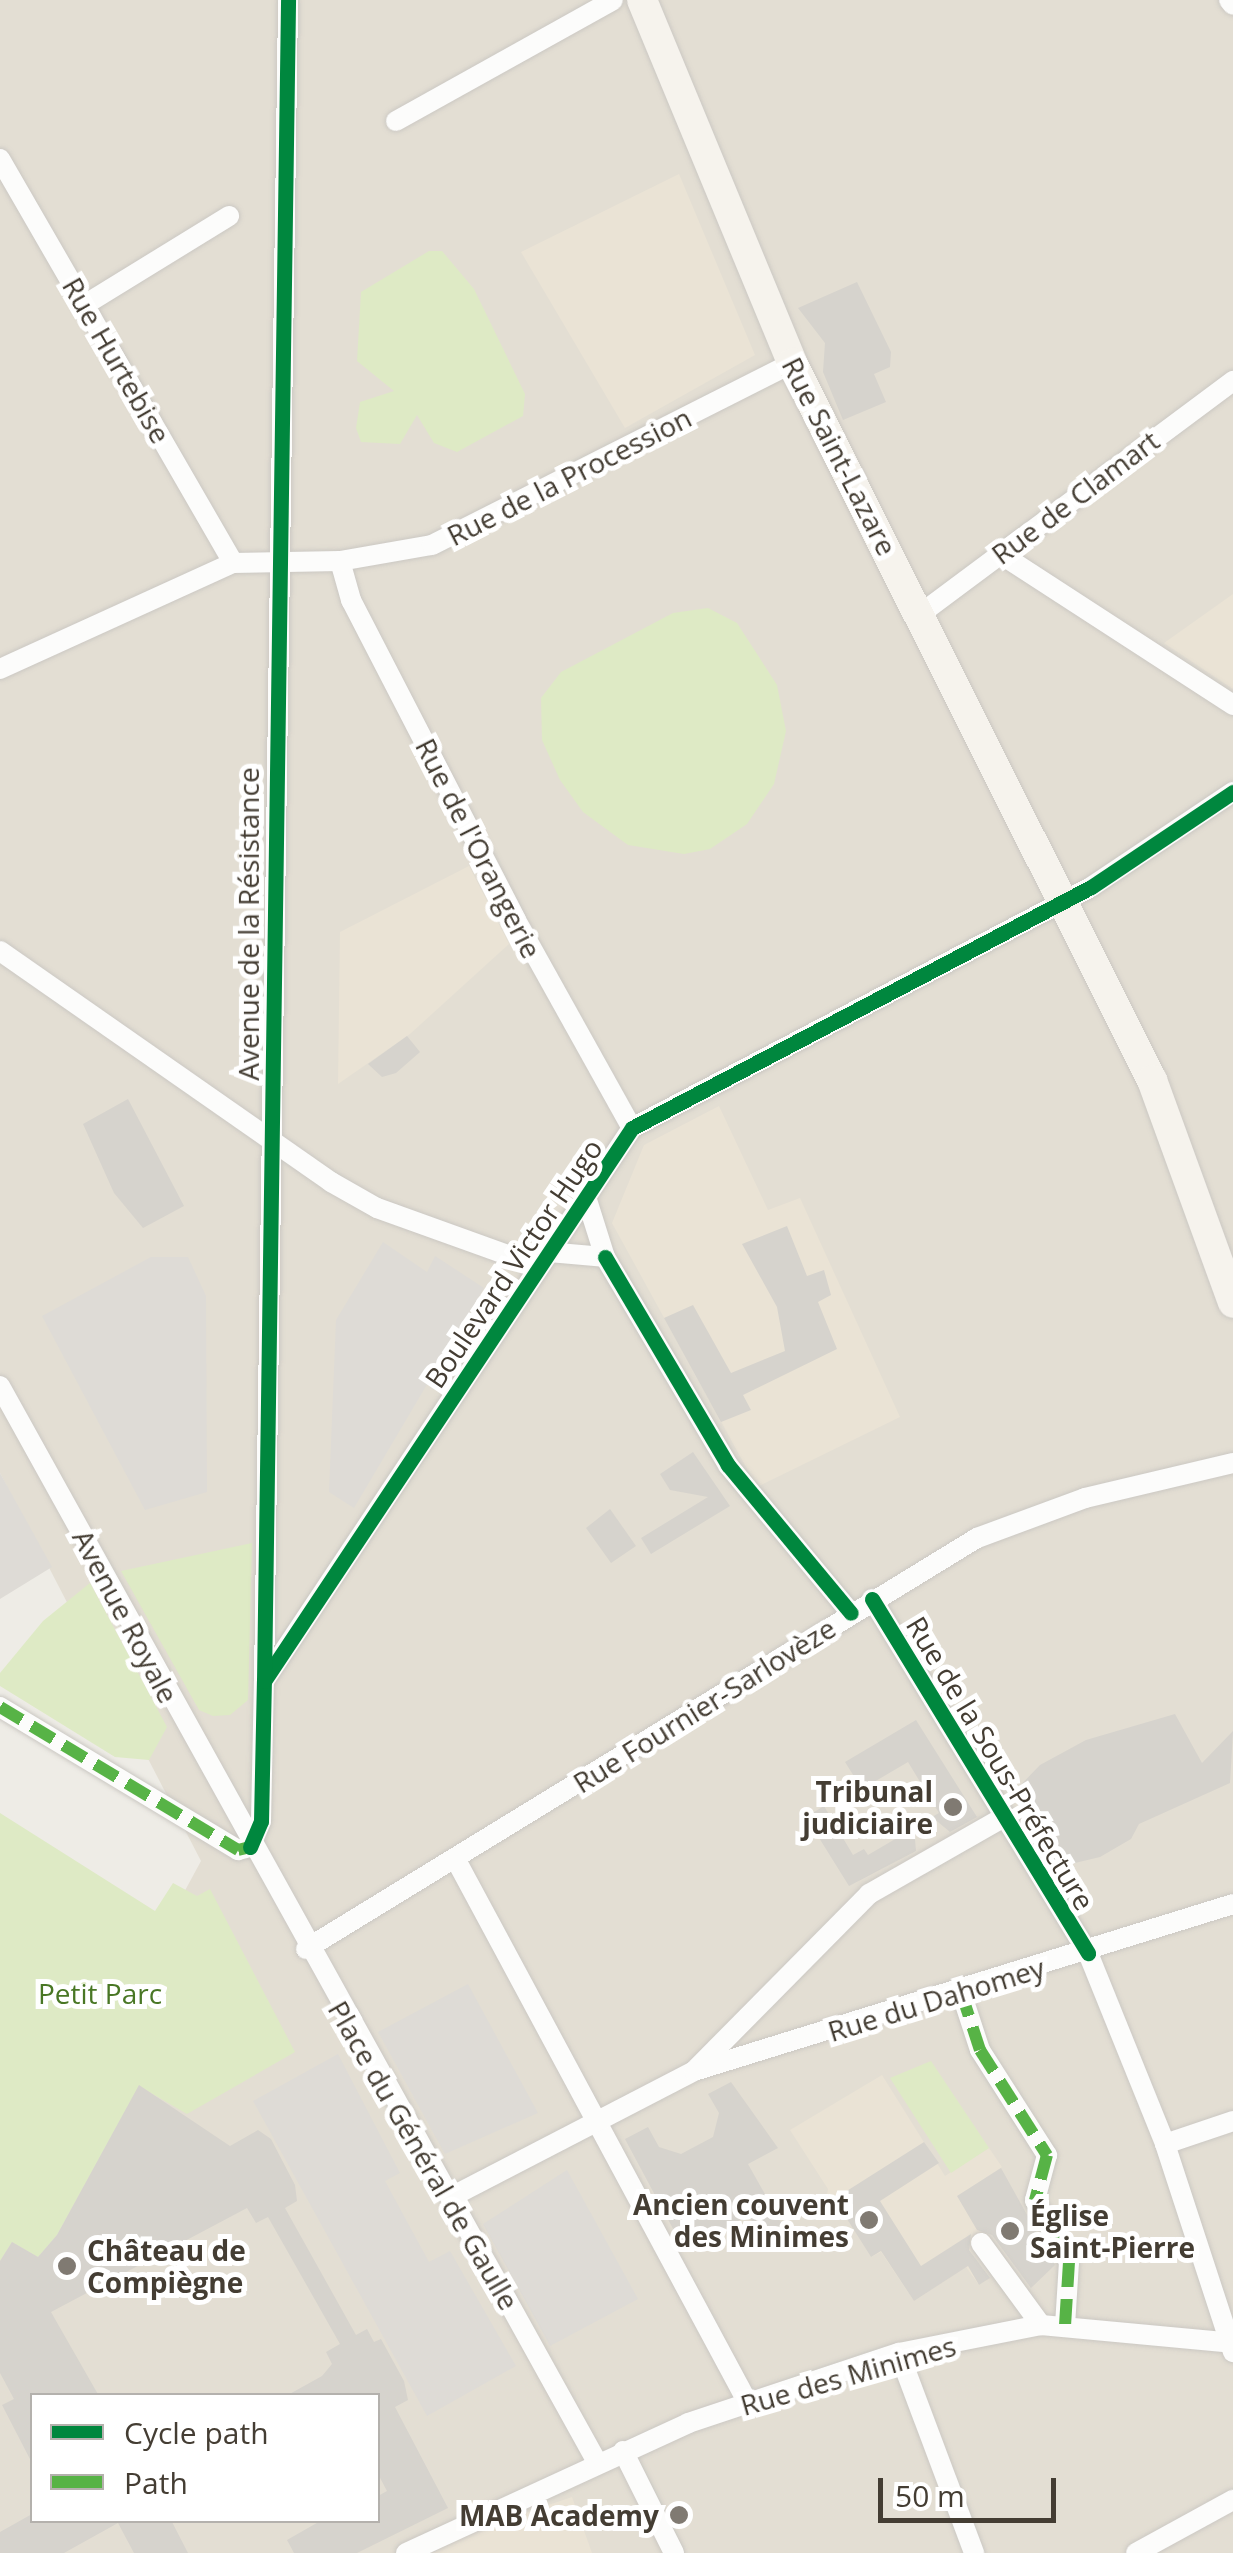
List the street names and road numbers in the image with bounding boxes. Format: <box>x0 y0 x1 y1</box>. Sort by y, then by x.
street label: Rue Hurtebise <box>56 271 178 449</box>
street label: Rue Saint-Lazare <box>776 351 904 561</box>
street label: Rue de la Procession <box>441 400 697 552</box>
street label: Rue de Clamart <box>985 423 1165 571</box>
street label: Rue de l'Orangerie <box>409 733 549 963</box>
street label: Avenue de la Résistance <box>231 767 265 1081</box>
street label: Boulevard Victor Hugo <box>417 1132 609 1394</box>
street label: Avenue Royale <box>66 1524 186 1708</box>
street label: Rue de la Sous-Préfecture <box>900 1610 1102 1916</box>
street label: Rue Fournier-Sarlovèze <box>567 1611 841 1799</box>
street label: Rue du Dahomey <box>824 1950 1048 2048</box>
street label: Place du Général de Gaulle <box>322 1995 526 2315</box>
street label: Rue des Minimes <box>736 2328 960 2422</box>

